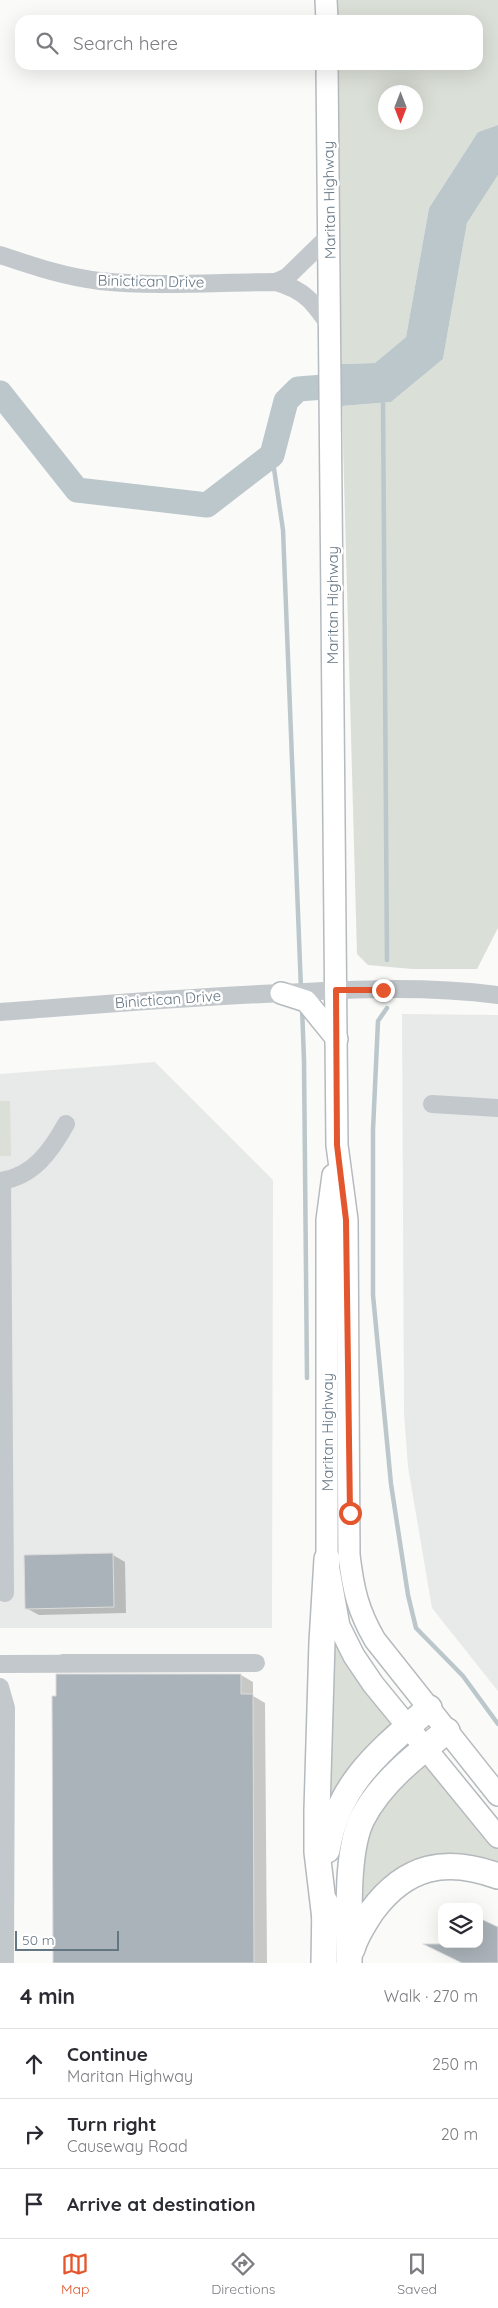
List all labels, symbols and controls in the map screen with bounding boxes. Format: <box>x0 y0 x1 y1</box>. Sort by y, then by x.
search box <box>15 15 483 70</box>
icon: search <box>33 29 61 57</box>
text: Search here <box>73 31 178 55</box>
north arrow <box>378 85 423 130</box>
street label: Maritan Highway <box>318 141 340 259</box>
street label: Binictican Drive <box>98 271 204 291</box>
street label: Maritan Highway <box>323 546 342 664</box>
route end <box>372 979 395 1002</box>
street label: Binictican Drive <box>114 986 222 1012</box>
street label: Maritan Highway <box>318 1373 337 1491</box>
route start <box>339 1502 362 1525</box>
map controls <box>438 1903 483 1948</box>
button: layers <box>438 1903 483 1948</box>
scale bar <box>15 1928 119 1951</box>
text: 50 m <box>22 1931 55 1949</box>
text: 4 min <box>20 1983 75 2009</box>
text: Walk · 270 m <box>384 1986 478 2006</box>
text: Continue <box>67 2042 148 2066</box>
icon: ahead <box>20 2050 48 2078</box>
text: 250 m <box>432 2054 478 2074</box>
text: Maritan Highway <box>67 2066 193 2086</box>
text: Turn right <box>67 2112 156 2136</box>
icon: right <box>20 2120 48 2148</box>
text: 20 m <box>441 2124 478 2144</box>
text: Causeway Road <box>67 2136 188 2156</box>
icon: arrive <box>20 2190 48 2218</box>
text: Arrive at destination <box>67 2192 256 2216</box>
tab: Map <box>61 2250 89 2298</box>
tab: Directions <box>211 2250 275 2298</box>
tab: Saved <box>397 2250 437 2298</box>

